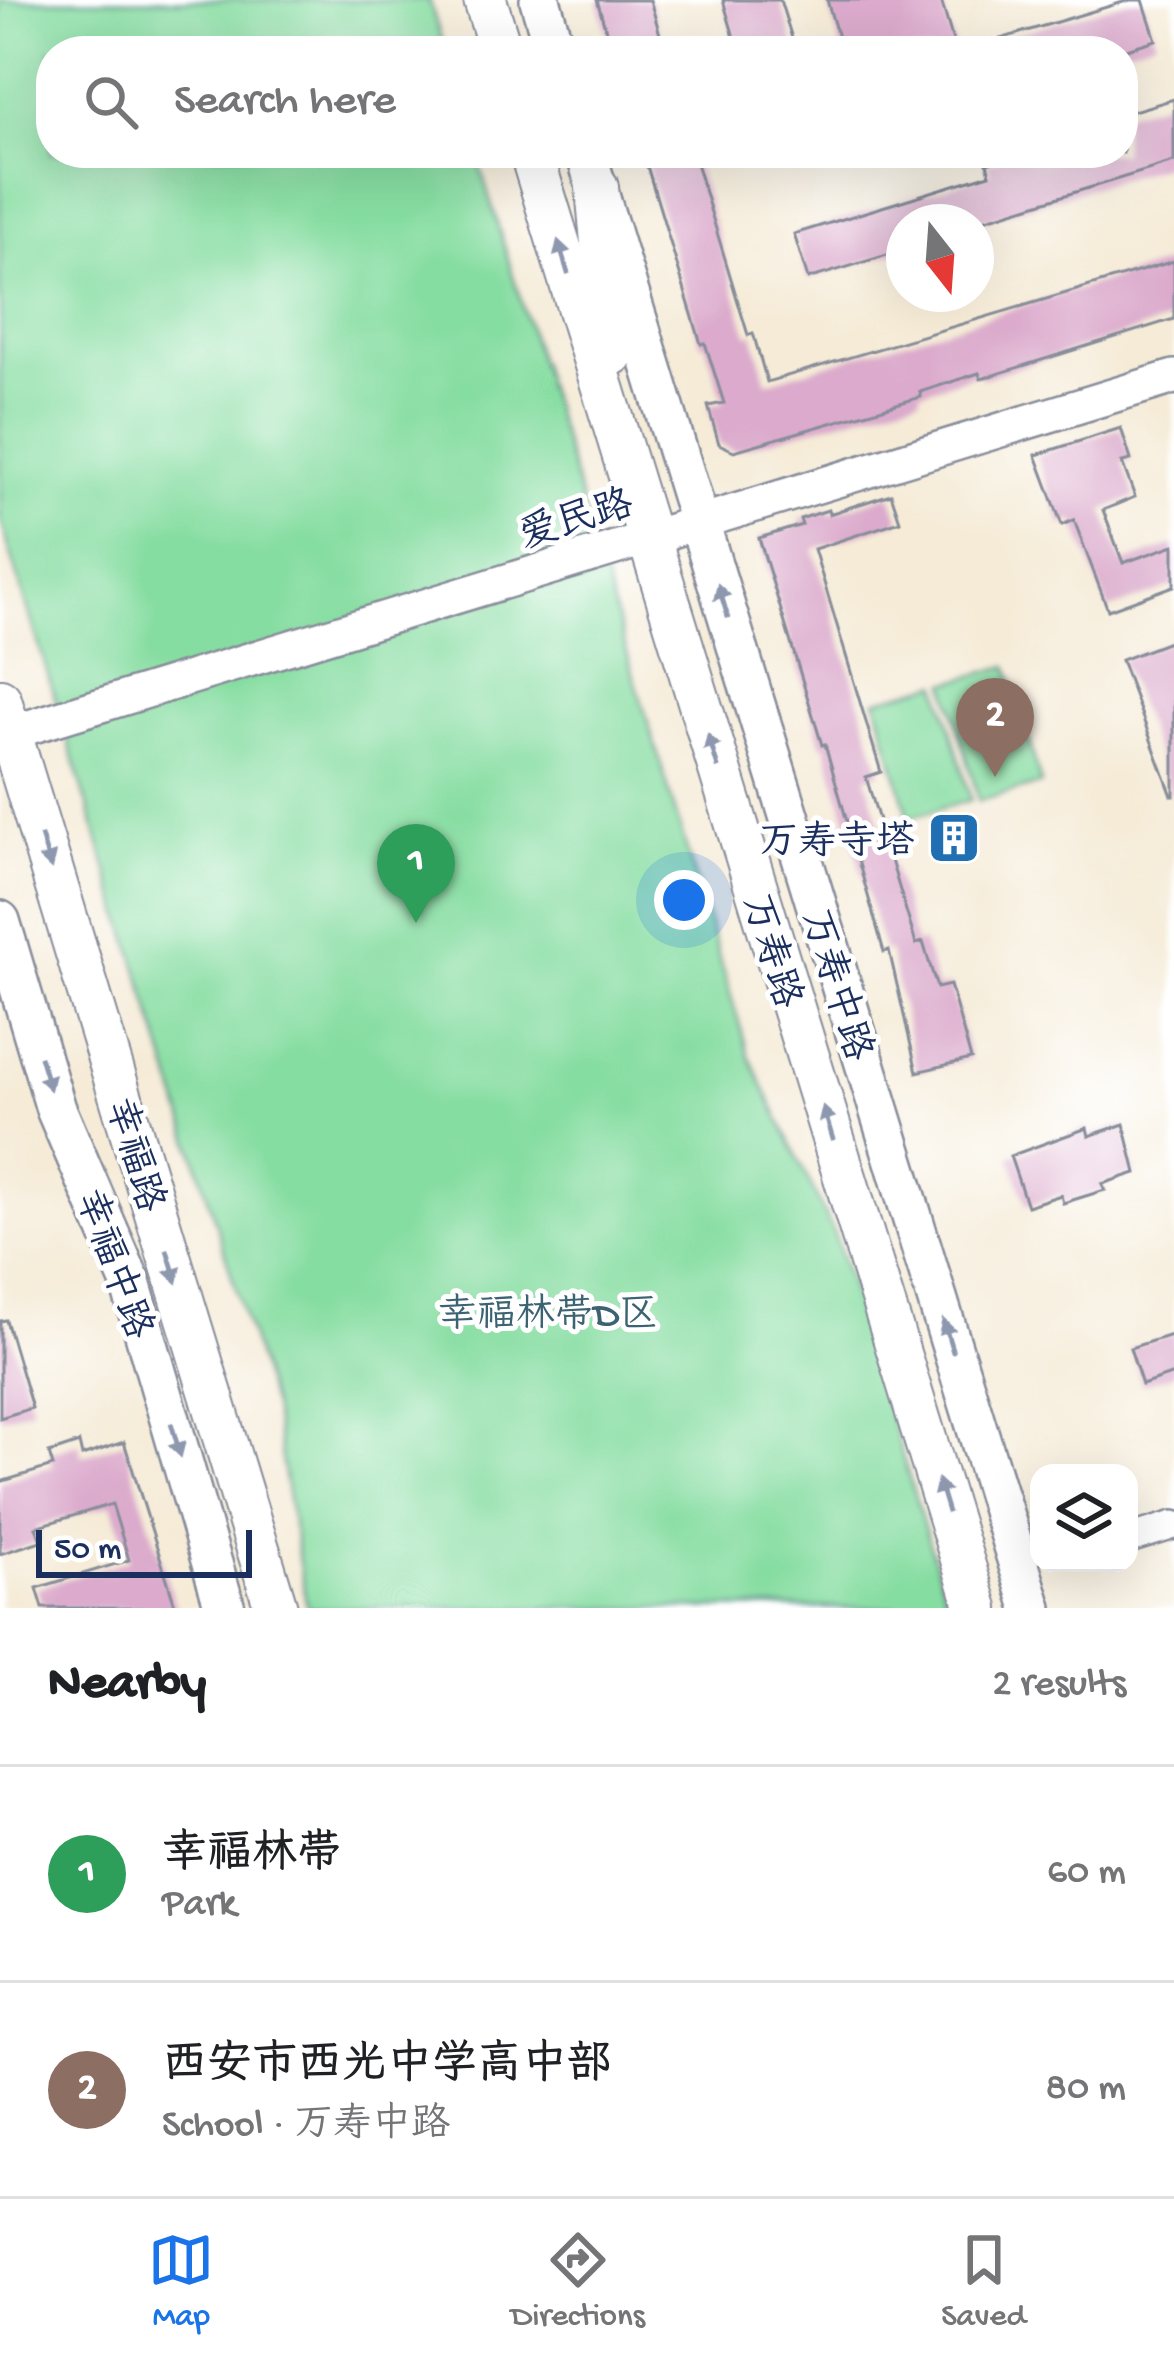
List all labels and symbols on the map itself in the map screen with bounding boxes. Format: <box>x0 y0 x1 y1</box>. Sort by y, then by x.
north arrow <box>886 204 994 312</box>
one-way arrow <box>553 238 571 275</box>
street label: 爱民路 <box>513 481 640 562</box>
one-way arrow <box>713 582 731 619</box>
pin: 2 <box>956 678 1034 777</box>
one-way arrow <box>703 732 722 769</box>
building icon: 万寿寺塔 <box>926 810 982 866</box>
place label: 万寿寺塔 <box>759 820 915 868</box>
pin: 1 <box>377 824 455 923</box>
one-way arrow <box>38 834 56 871</box>
your location <box>654 870 714 930</box>
street label: 万寿路 <box>729 888 810 1015</box>
street label: 万寿中路 <box>789 904 881 1067</box>
one-way arrow <box>37 1055 55 1092</box>
street label: 幸福路 <box>92 1092 173 1219</box>
one-way arrow <box>818 1104 836 1141</box>
street label: 幸福中路 <box>62 1183 162 1347</box>
one-way arrow <box>164 1248 182 1285</box>
park label: 幸福林带D区 <box>438 1293 658 1341</box>
one-way arrow <box>938 1317 956 1354</box>
one-way arrow <box>167 1422 186 1459</box>
one-way arrow <box>933 1477 951 1514</box>
scale bar <box>36 1524 252 1577</box>

